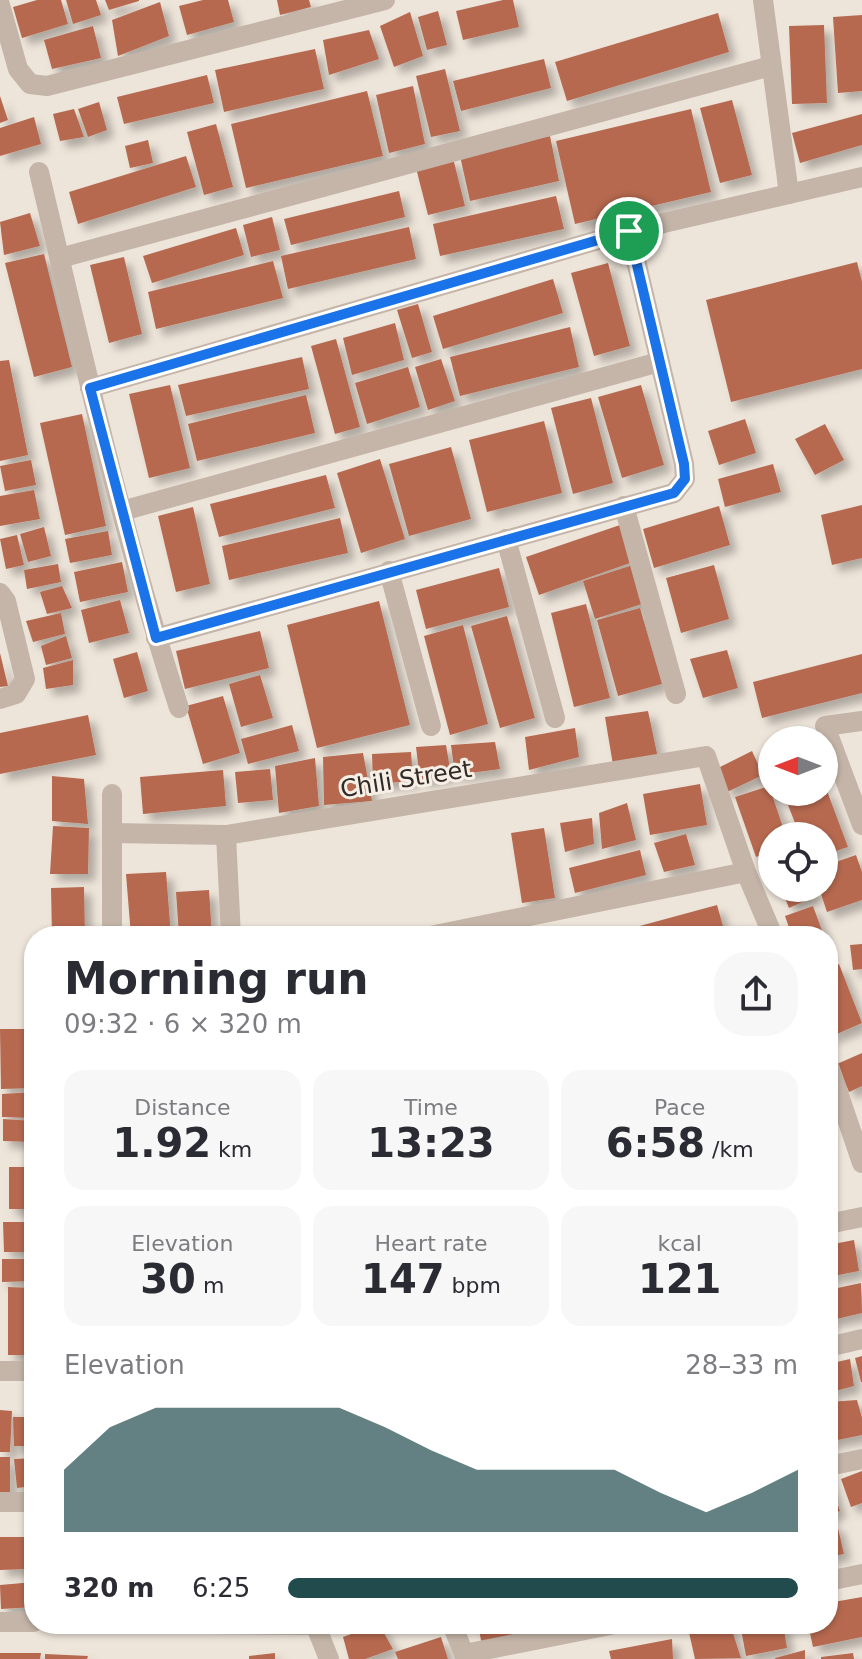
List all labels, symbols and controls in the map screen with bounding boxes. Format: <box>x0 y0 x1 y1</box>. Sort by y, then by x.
pin <box>595 197 663 265</box>
icon: arrive <box>607 209 651 253</box>
north arrow <box>758 726 838 806</box>
map controls <box>758 726 838 902</box>
street label: Chili Street <box>338 755 474 803</box>
button: locate <box>758 822 838 902</box>
button: share <box>714 952 798 1036</box>
text: Morning run <box>64 953 369 1004</box>
text: 09:32 · 6 × 320 m <box>64 1009 302 1039</box>
text: Distance <box>134 1095 230 1120</box>
text: Time <box>404 1095 458 1120</box>
text: Pace <box>654 1095 705 1120</box>
text: 1.92 <box>112 1120 211 1166</box>
text: 13:23 <box>367 1120 495 1166</box>
text: 6:58 <box>606 1120 705 1166</box>
text: km <box>211 1137 252 1162</box>
text: /km <box>705 1137 754 1162</box>
text: Elevation <box>131 1231 233 1256</box>
text: Heart rate <box>375 1231 487 1256</box>
text: kcal <box>657 1231 702 1256</box>
text: 30 <box>140 1256 196 1302</box>
text: 147 <box>361 1256 445 1302</box>
text: 121 <box>638 1256 721 1302</box>
text: m <box>196 1273 224 1298</box>
text: bpm <box>445 1273 501 1298</box>
text: Elevation <box>64 1350 185 1380</box>
text: 28–33 m <box>685 1350 798 1380</box>
text: 320 m <box>64 1573 154 1603</box>
text: 6:25 <box>192 1573 250 1603</box>

